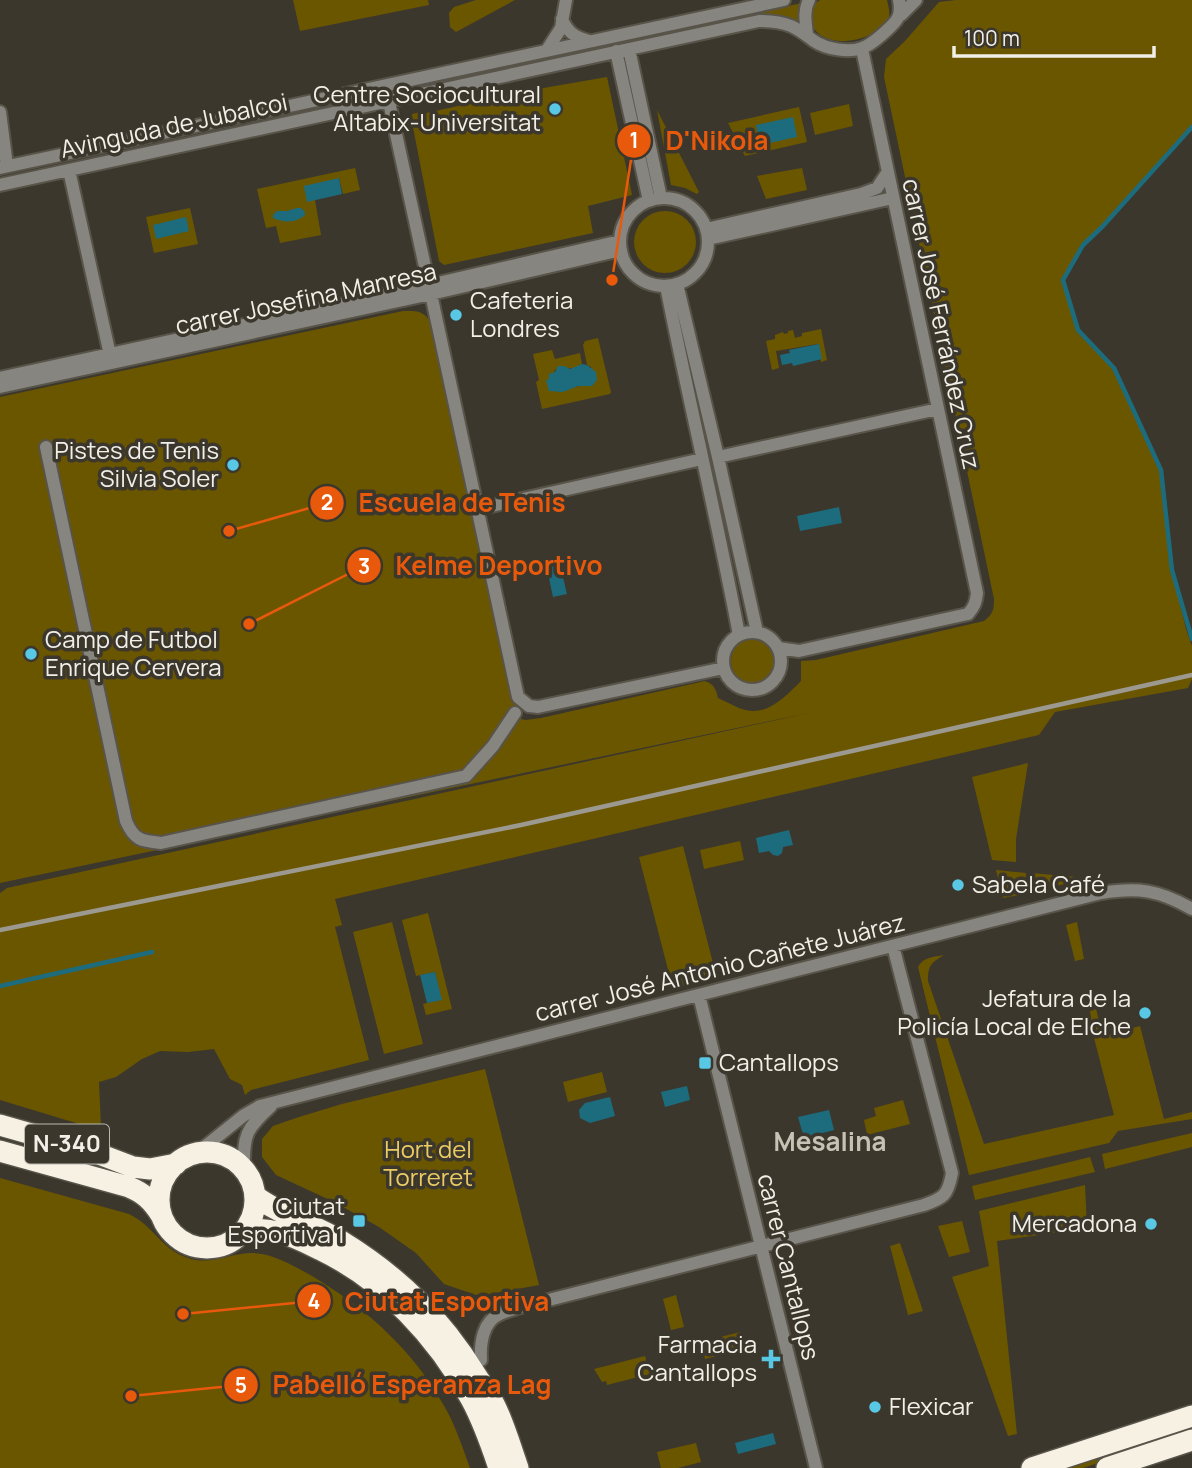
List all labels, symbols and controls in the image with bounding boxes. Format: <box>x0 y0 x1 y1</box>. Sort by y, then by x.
scale bar <box>954 14 1154 58</box>
text: 100 m <box>964 24 1020 52</box>
place label: Centre Sociocultural Altabix-Universitat <box>313 77 541 138</box>
street label: Avinguda de Jubalcoi <box>57 84 290 165</box>
marker: Centre Sociocultural Altabix-Universitat <box>547 101 563 117</box>
callout: D'Nikola <box>617 117 783 164</box>
text: D'Nikola <box>665 122 769 158</box>
text: 1 <box>629 126 639 154</box>
street label: carrer José Ferrández Cruz <box>896 175 989 472</box>
street label: carrer Josefina Manresa <box>172 254 439 341</box>
place label: Cafeteria Londres <box>470 283 573 344</box>
marker: Cafeteria Londres <box>448 307 464 323</box>
place label: Pistes de Tenis Silvia Soler <box>54 433 219 494</box>
marker: Pistes de Tenis Silvia Soler <box>225 457 241 473</box>
callout: Escuela de Tenis <box>310 479 580 526</box>
text: Escuela de Tenis <box>358 484 566 520</box>
text: 2 <box>321 488 333 516</box>
callout: Kelme Deportivo <box>347 543 617 590</box>
text: Kelme Deportivo <box>395 547 603 583</box>
text: 3 <box>358 552 370 580</box>
place label: Camp de Futbol Enrique Cervera <box>45 622 222 683</box>
marker: Camp de Futbol Enrique Cervera <box>23 646 39 662</box>
place label: Sabela Café <box>972 867 1105 900</box>
marker: Sabela Café <box>950 877 966 893</box>
street label: carrer José Antonio Cañete Juárez <box>531 905 908 1029</box>
place label: Jefatura de la Policía Local de Elche <box>897 981 1131 1042</box>
marker: Jefatura de la Policía Local de Elche <box>1137 1005 1153 1021</box>
place label: Cantallops <box>719 1045 839 1078</box>
marker: Cantallops <box>697 1055 713 1071</box>
district label: Mesalina <box>774 1123 886 1159</box>
road number: N-340 <box>25 1124 109 1163</box>
park label: Hort del Torreret <box>383 1132 473 1193</box>
street label: carrer Cantallops <box>750 1170 829 1363</box>
place label: Ciutat Esportiva 1 <box>227 1189 345 1250</box>
place label: Mercadona <box>1012 1206 1137 1239</box>
marker: Ciutat Esportiva 1 <box>351 1213 367 1229</box>
marker: Mercadona <box>1143 1216 1159 1232</box>
callout: Ciutat Esportiva <box>296 1278 564 1325</box>
text: Ciutat Esportiva <box>345 1283 549 1319</box>
text: 4 <box>308 1287 320 1315</box>
place label: Farmacia Cantallops <box>637 1327 757 1388</box>
marker: Farmacia Cantallops <box>763 1351 779 1367</box>
callout: Pabelló Esperanza Lag <box>223 1362 565 1409</box>
text: Pabelló Esperanza Lag <box>272 1366 552 1402</box>
text: 5 <box>235 1371 247 1399</box>
place label: Flexicar <box>889 1389 974 1422</box>
marker: Flexicar <box>867 1399 883 1415</box>

